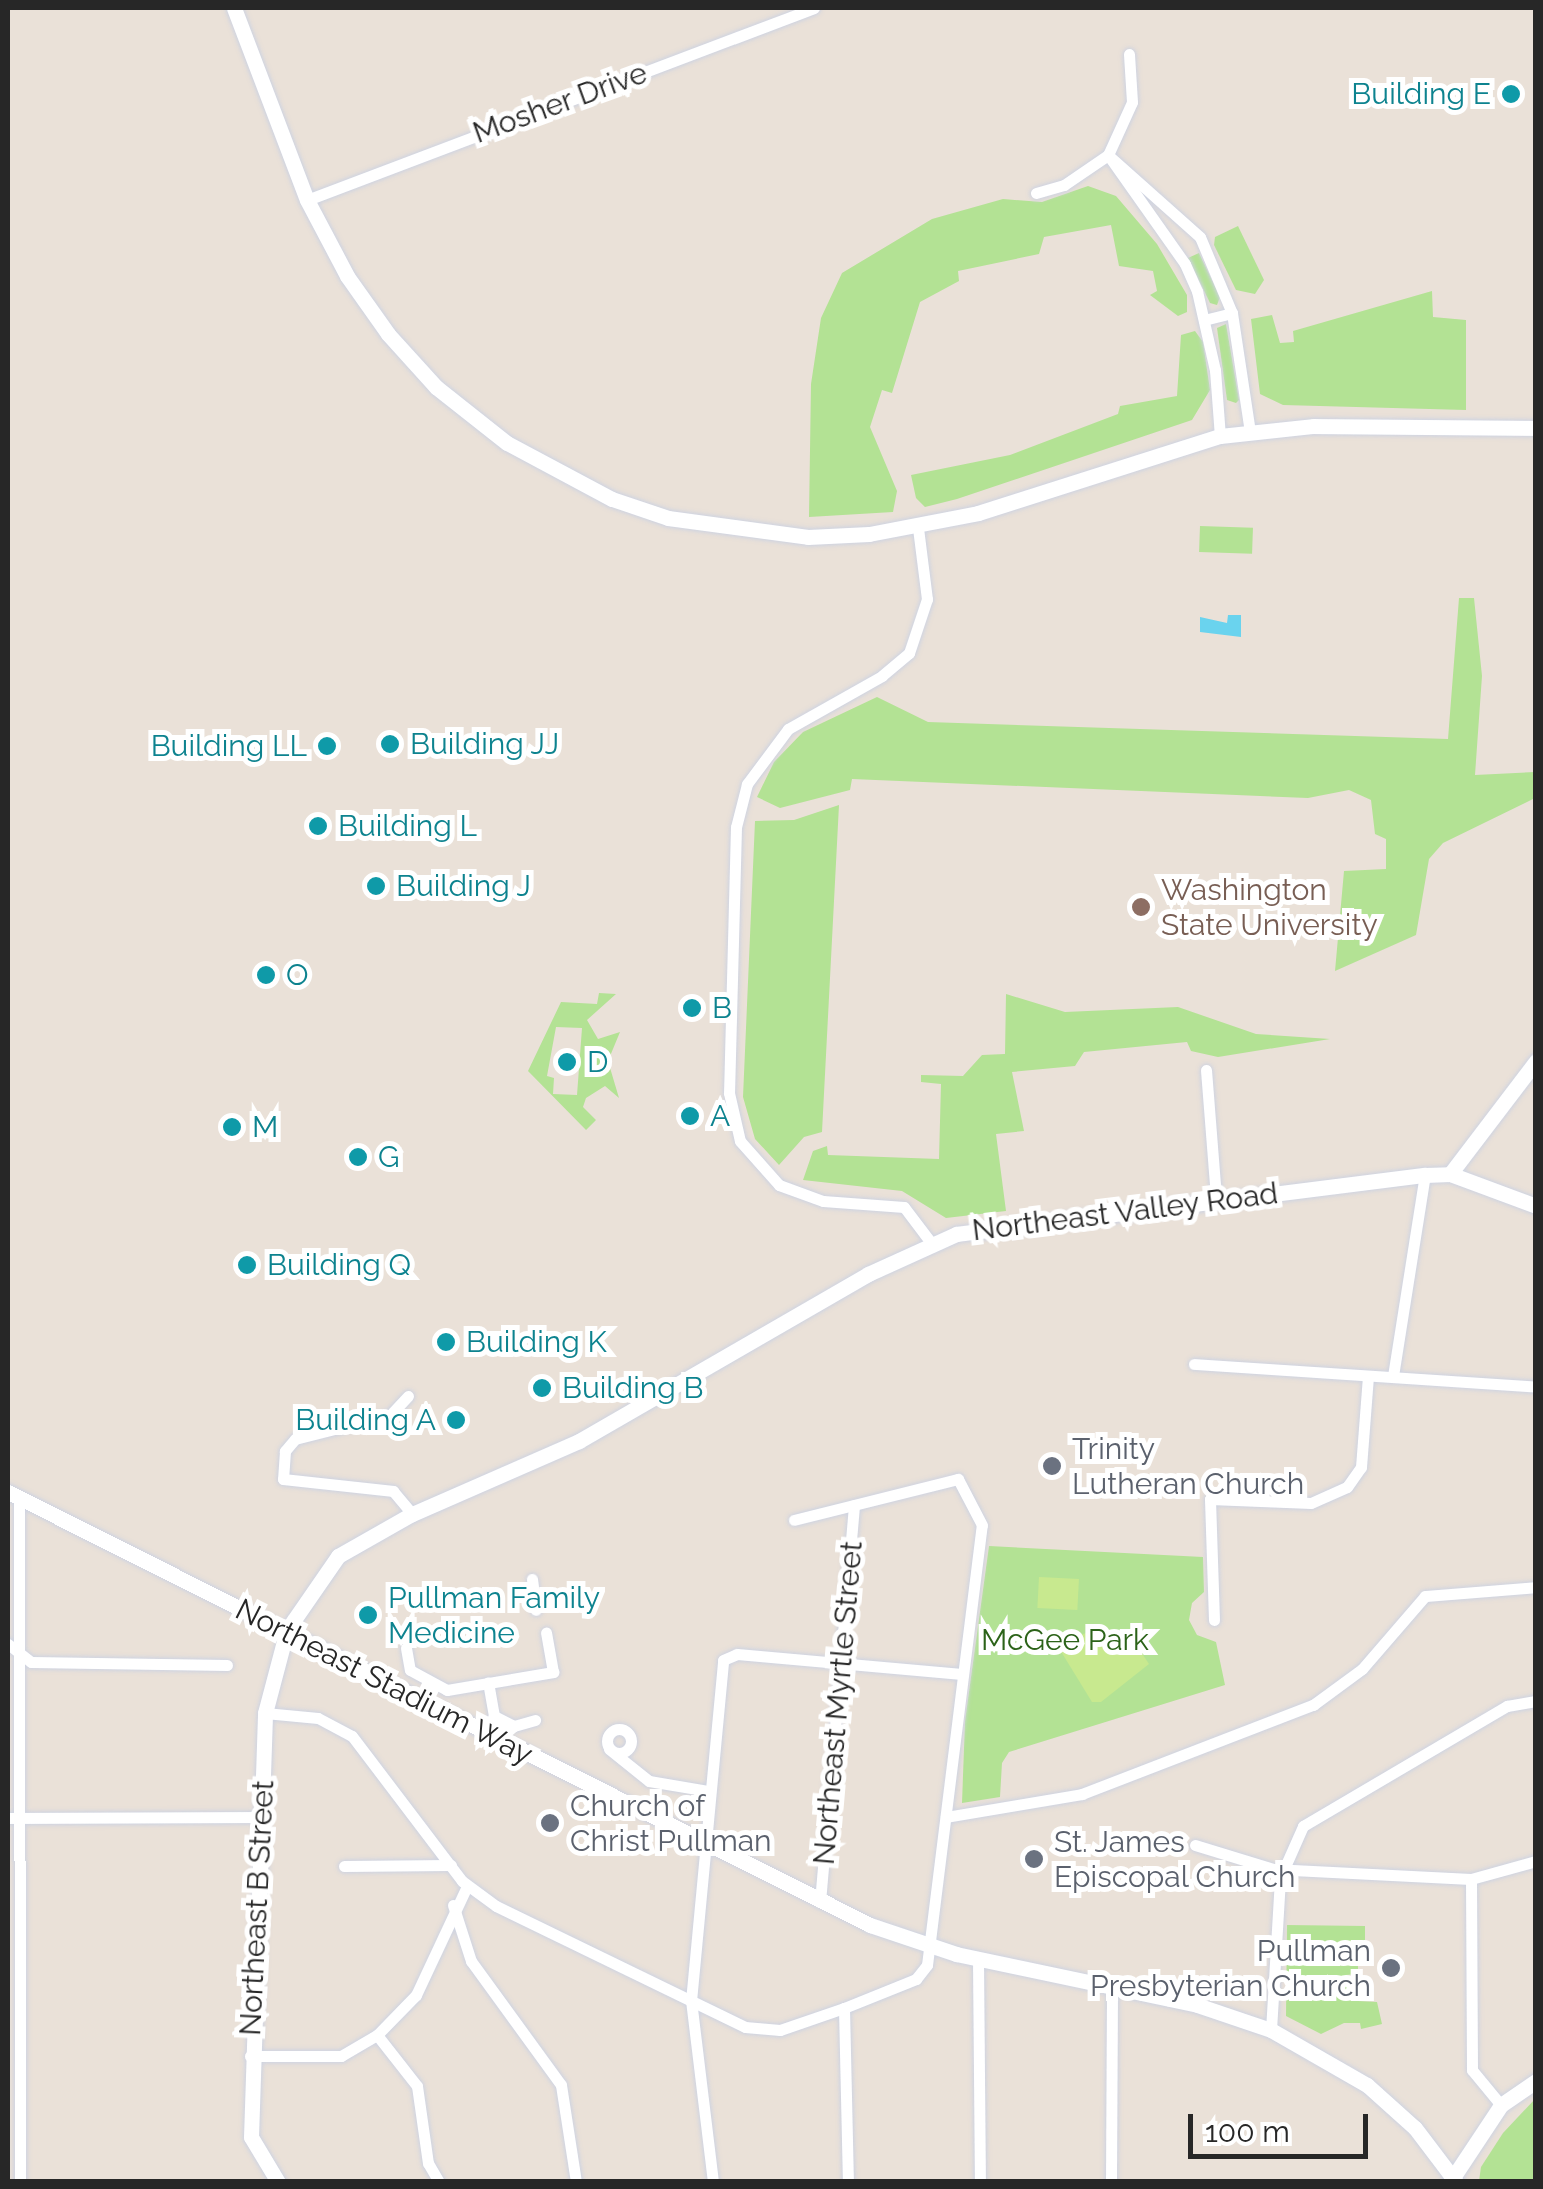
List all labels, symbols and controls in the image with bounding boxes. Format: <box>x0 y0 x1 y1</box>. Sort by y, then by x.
street label: Mosher Drive <box>468 55 652 151</box>
place label: Building E <box>1351 76 1491 112</box>
marker: Building E <box>1500 83 1522 105</box>
place label: Building JJ <box>410 726 560 762</box>
place label: Building LL <box>151 728 307 764</box>
marker: Building JJ <box>379 733 401 755</box>
marker: Building LL <box>316 735 338 757</box>
place label: Building L <box>338 808 477 844</box>
marker: Building L <box>307 815 329 837</box>
place label: Building J <box>396 868 532 904</box>
place label: Washington State University <box>1161 872 1378 942</box>
marker: Building J <box>365 875 387 897</box>
marker: Washington State University <box>1130 896 1152 918</box>
place label: O <box>286 957 309 993</box>
marker: O <box>255 964 277 986</box>
place label: B <box>712 990 732 1026</box>
marker: B <box>681 997 703 1019</box>
place label: D <box>587 1044 608 1080</box>
marker: D <box>556 1051 578 1073</box>
place label: A <box>710 1098 730 1134</box>
marker: A <box>679 1105 701 1127</box>
place label: M <box>252 1109 278 1145</box>
marker: M <box>221 1116 243 1138</box>
place label: G <box>378 1139 399 1175</box>
marker: G <box>347 1146 369 1168</box>
street label: Northeast Valley Road <box>969 1175 1281 1249</box>
place label: Building Q <box>267 1247 411 1283</box>
marker: Building Q <box>236 1254 258 1276</box>
place label: Building K <box>466 1324 607 1360</box>
marker: Building K <box>435 1331 457 1353</box>
place label: Building B <box>562 1370 703 1406</box>
marker: Building B <box>531 1377 553 1399</box>
place label: Building A <box>294 1402 436 1438</box>
marker: Building A <box>445 1409 467 1431</box>
place label: Trinity Lutheran Church <box>1072 1431 1304 1502</box>
marker: Trinity Lutheran Church <box>1041 1455 1063 1477</box>
street label: Northeast Myrtle Street <box>806 1540 870 1866</box>
place label: Pullman Family Medicine <box>388 1580 600 1650</box>
street label: Northeast Stadium Way <box>229 1591 539 1773</box>
marker: Pullman Family Medicine <box>357 1604 379 1626</box>
park label: McGee Park <box>981 1622 1149 1658</box>
street label: Northeast B Street <box>232 1779 282 2037</box>
place label: Church of Christ Pullman <box>570 1788 772 1858</box>
marker: Church of Christ Pullman <box>539 1812 561 1834</box>
place label: St. James Episcopal Church <box>1054 1824 1296 1894</box>
marker: St. James Episcopal Church <box>1023 1848 1045 1870</box>
place label: Pullman Presbyterian Church <box>1090 1933 1371 2004</box>
marker: Pullman Presbyterian Church <box>1380 1957 1402 1979</box>
scale bar <box>1193 2094 1373 2156</box>
text: 100 m <box>1205 2114 1290 2149</box>

